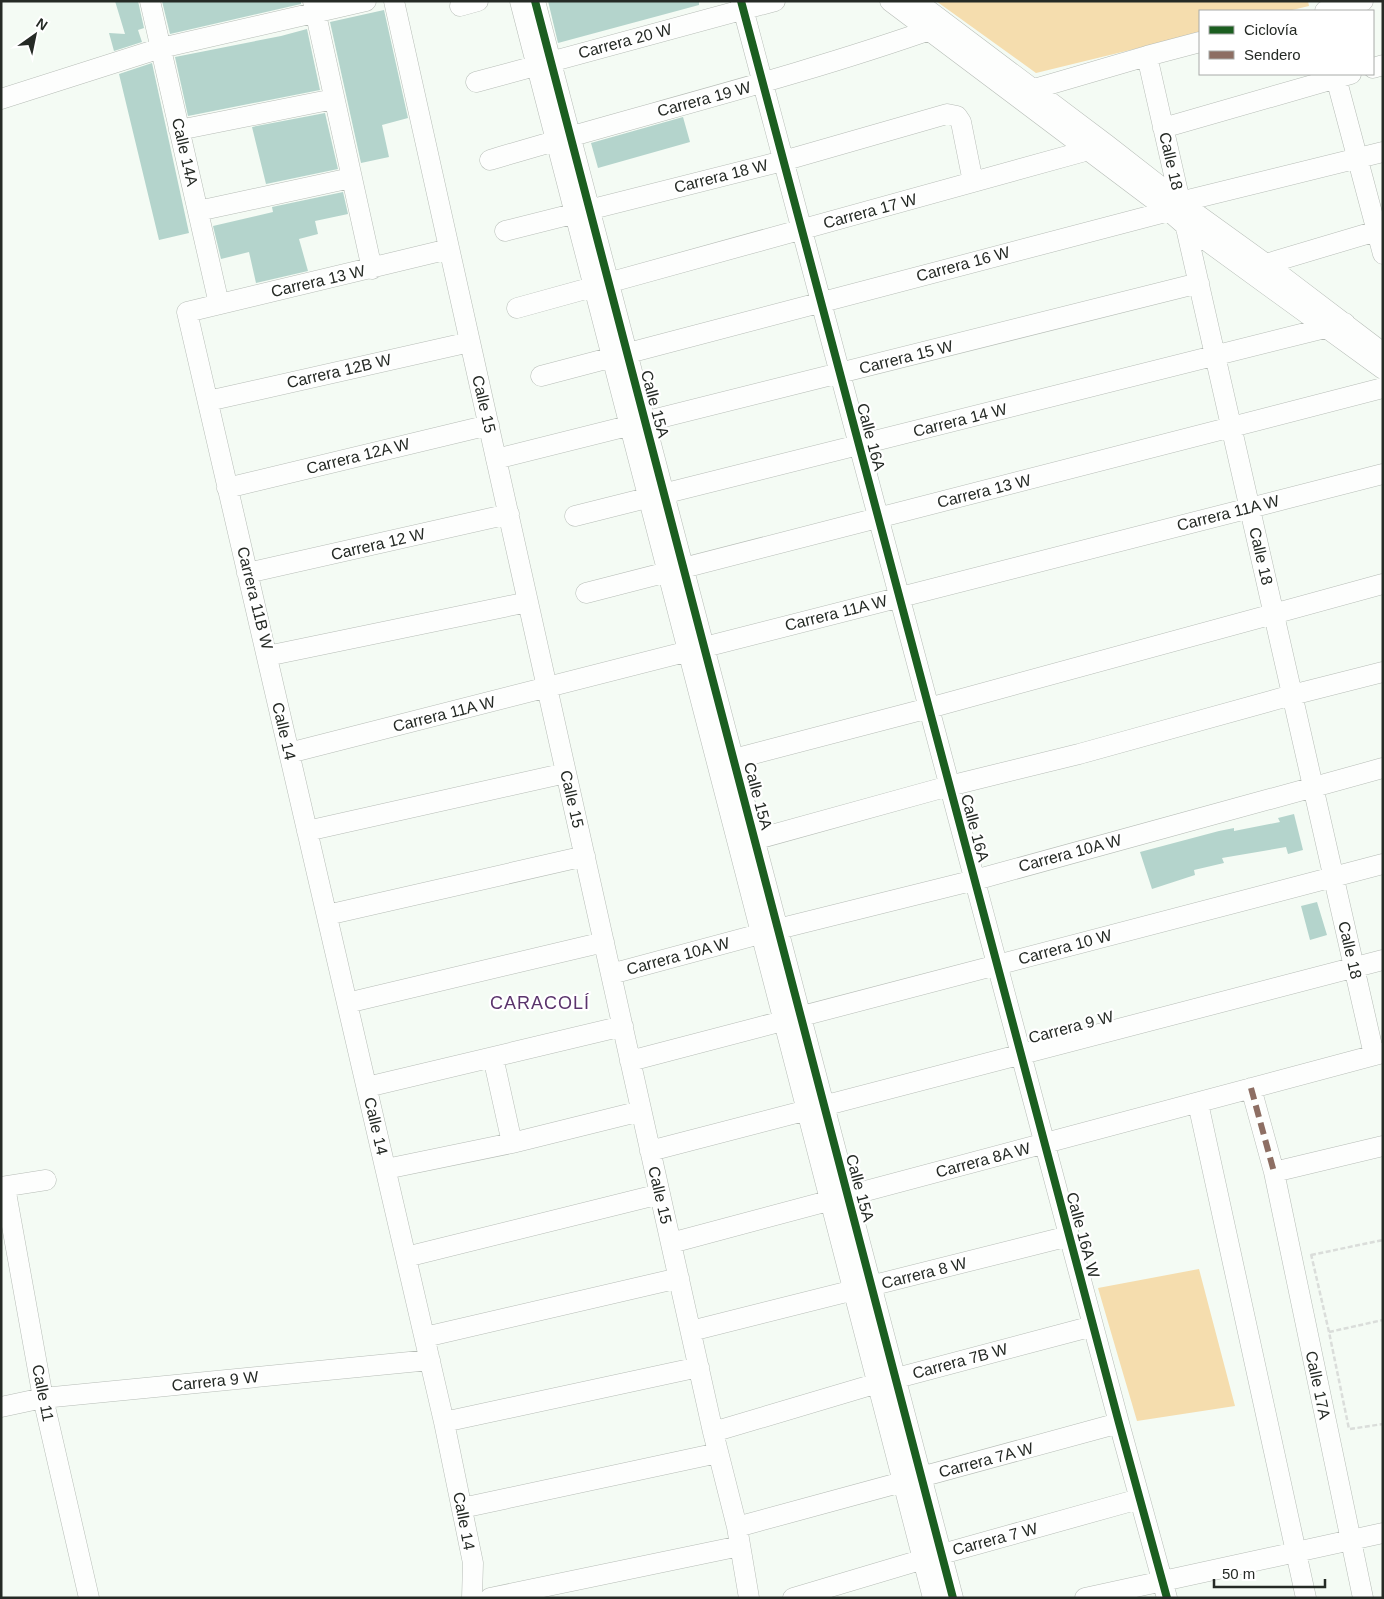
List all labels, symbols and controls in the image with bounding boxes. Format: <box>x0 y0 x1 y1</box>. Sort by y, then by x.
north arrow <box>10 10 60 60</box>
legend <box>1199 10 1374 75</box>
text: N <box>33 15 51 34</box>
street label: Carrera 20 W <box>576 20 674 62</box>
text: Ciclovía <box>1244 21 1298 38</box>
text: Sendero <box>1244 46 1301 63</box>
street label: Carrera 19 W <box>655 78 753 120</box>
street label: Calle 14A <box>169 116 201 188</box>
street label: Calle 18 <box>1156 130 1186 192</box>
street label: Carrera 18 W <box>672 156 771 196</box>
street label: Carrera 17 W <box>821 190 919 232</box>
street label: Carrera 16 W <box>914 243 1012 285</box>
street label: Carrera 13 W <box>269 262 368 300</box>
street label: Carrera 15 W <box>857 337 956 377</box>
street label: Carrera 12B W <box>285 351 394 391</box>
street label: Calle 15A <box>638 368 672 440</box>
street label: Calle 15 <box>469 373 499 435</box>
street label: Carrera 14 W <box>911 400 1010 440</box>
street label: Calle 16A <box>854 401 888 473</box>
street label: Carrera 12A W <box>305 435 412 477</box>
street label: Carrera 13 W <box>935 471 1034 511</box>
street label: Carrera 11A W <box>1175 492 1282 534</box>
street label: Carrera 12 W <box>329 525 428 563</box>
street label: Calle 18 <box>1246 525 1276 587</box>
street label: Carrera 11B W <box>234 545 276 652</box>
street label: Carrera 11A W <box>783 592 890 634</box>
street label: Carrera 11A W <box>391 693 498 735</box>
street label: Calle 14 <box>269 700 299 762</box>
street label: Calle 15A <box>741 760 775 832</box>
street label: Calle 15 <box>557 768 587 830</box>
street label: Calle 16A <box>958 792 992 864</box>
street label: Carrera 10A W <box>1017 831 1124 875</box>
street label: Calle 18 <box>1335 919 1365 981</box>
street label: Carrera 10 W <box>1016 926 1114 968</box>
street label: Carrera 10A W <box>625 934 732 978</box>
district label: CARACOLÍ <box>490 993 590 1013</box>
street label: Carrera 9 W <box>1027 1007 1116 1046</box>
street label: Calle 14 <box>361 1095 391 1157</box>
street label: Carrera 8A W <box>934 1139 1033 1181</box>
street label: Calle 15A <box>843 1152 877 1224</box>
street label: Calle 15 <box>645 1164 675 1226</box>
street label: Calle 16A W <box>1063 1190 1103 1281</box>
street label: Carrera 8 W <box>880 1254 969 1292</box>
street label: Carrera 7B W <box>911 1340 1010 1382</box>
street label: Calle 17A <box>1302 1349 1334 1421</box>
street label: Calle 11 <box>29 1363 57 1423</box>
street label: Carrera 9 W <box>171 1368 260 1394</box>
street label: Carrera 7A W <box>937 1439 1036 1481</box>
street label: Calle 14 <box>450 1491 478 1552</box>
street label: Carrera 7 W <box>951 1519 1040 1558</box>
scale bar <box>1214 1556 1325 1588</box>
text: 50 m <box>1222 1565 1255 1582</box>

